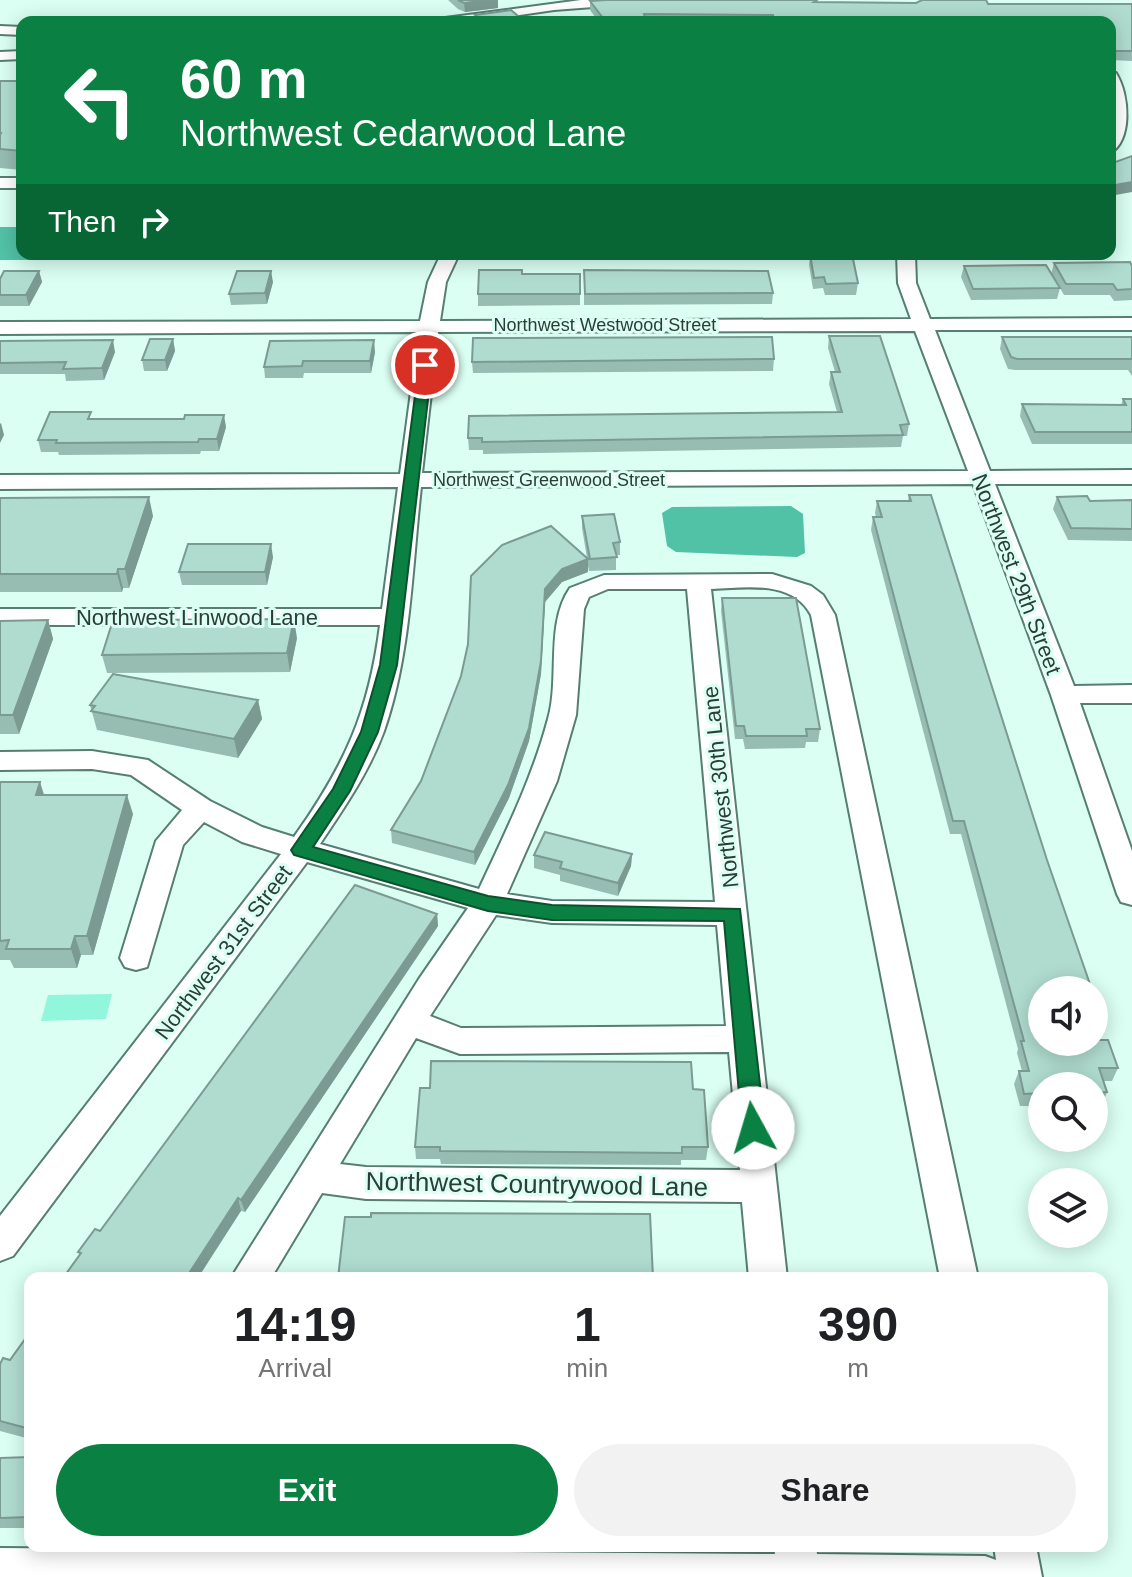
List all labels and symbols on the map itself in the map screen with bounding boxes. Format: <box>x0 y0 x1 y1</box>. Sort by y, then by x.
street label: Northwest Westwood Street <box>494 315 716 335</box>
pin <box>391 331 459 399</box>
street label: Northwest Greenwood Street <box>433 470 665 490</box>
street label: Northwest 29th Street <box>967 470 1066 678</box>
street label: Northwest Linwood Lane <box>76 605 318 630</box>
street label: Northwest 30th Lane <box>697 685 744 889</box>
street label: Northwest 31st Street <box>150 860 297 1044</box>
position arrow <box>711 1086 795 1170</box>
street label: Northwest Countrywood Lane <box>365 1166 709 1202</box>

